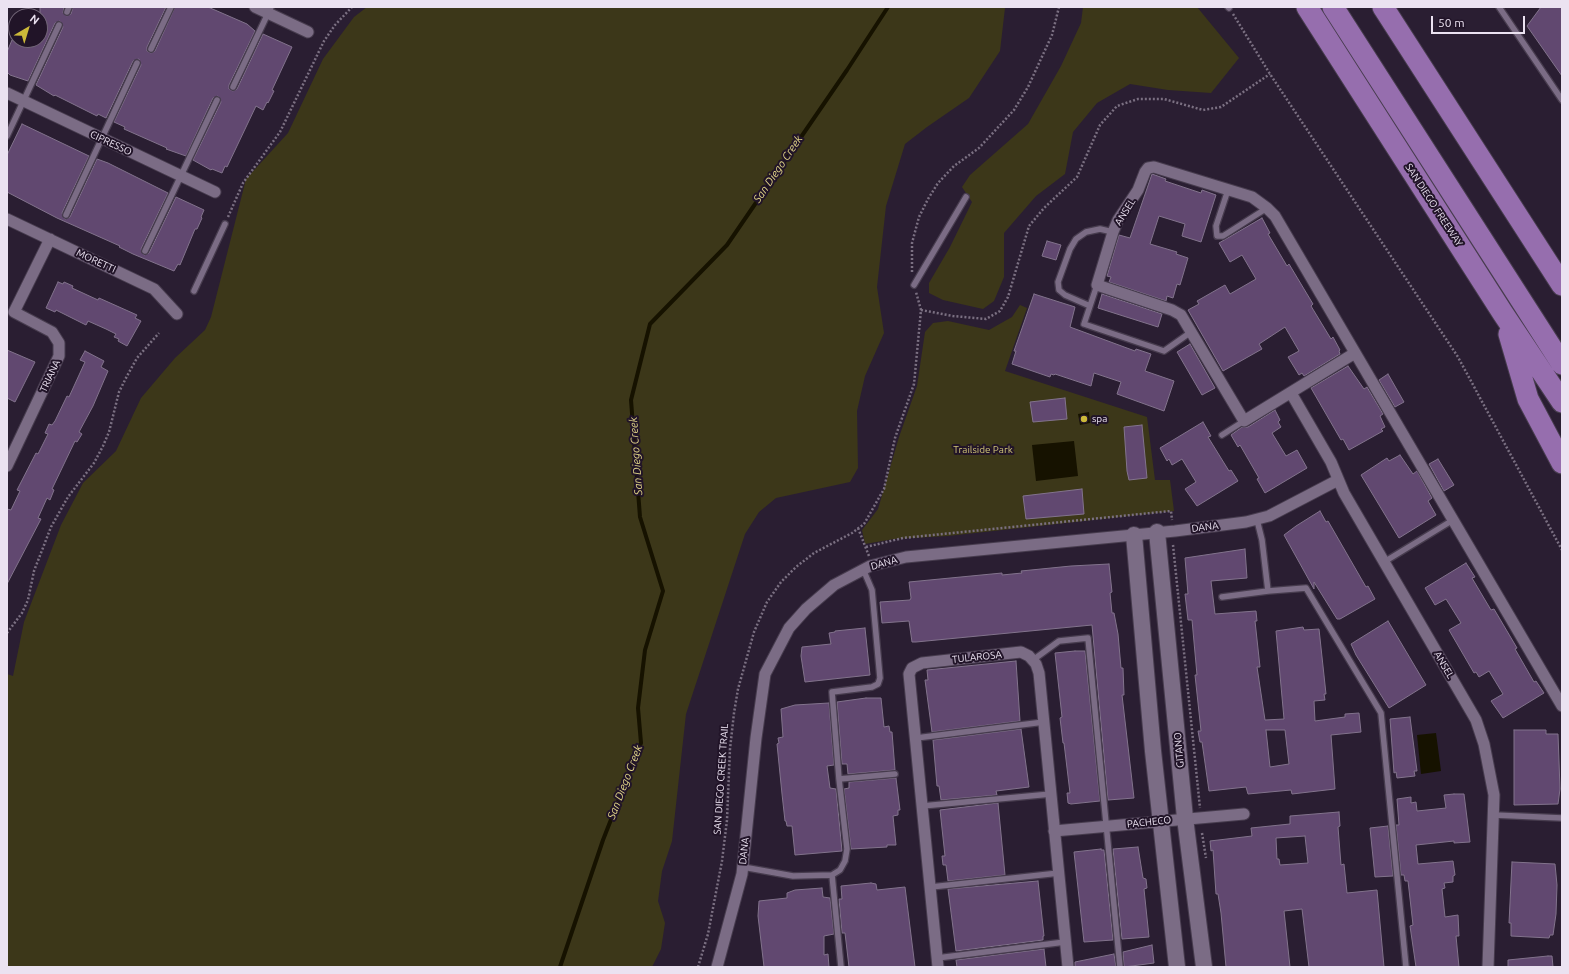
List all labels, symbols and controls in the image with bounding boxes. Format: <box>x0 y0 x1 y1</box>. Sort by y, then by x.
north arrow <box>8 8 48 48</box>
scale bar <box>1433 8 1527 34</box>
text: N <box>28 12 42 27</box>
text: 50 m <box>1438 16 1465 29</box>
street label: CIPRESSO <box>88 128 134 158</box>
water label: San Diego Creek <box>751 133 805 205</box>
street label: SAN DIEGO FREEWAY <box>1403 161 1465 249</box>
street label: ANSEL <box>1112 196 1138 228</box>
street label: MORETTI <box>74 247 118 275</box>
street label: TRIANA <box>37 358 63 394</box>
place label: spa <box>1092 413 1107 425</box>
marker: spa <box>1079 414 1089 424</box>
water label: San Diego Creek <box>627 416 645 496</box>
park label: Trailside Park <box>953 444 1013 456</box>
street label: DANA <box>1191 519 1219 535</box>
street label: DANA <box>869 553 899 573</box>
street label: TULAROSA <box>952 648 1002 666</box>
street label: ANSEL <box>1431 649 1457 681</box>
street label: SAN DIEGO CREEK TRAIL <box>711 723 731 835</box>
street label: GITANO <box>1171 732 1187 768</box>
water label: San Diego Creek <box>605 743 645 821</box>
street label: PACHECO <box>1126 814 1172 830</box>
street label: DANA <box>737 837 751 865</box>

